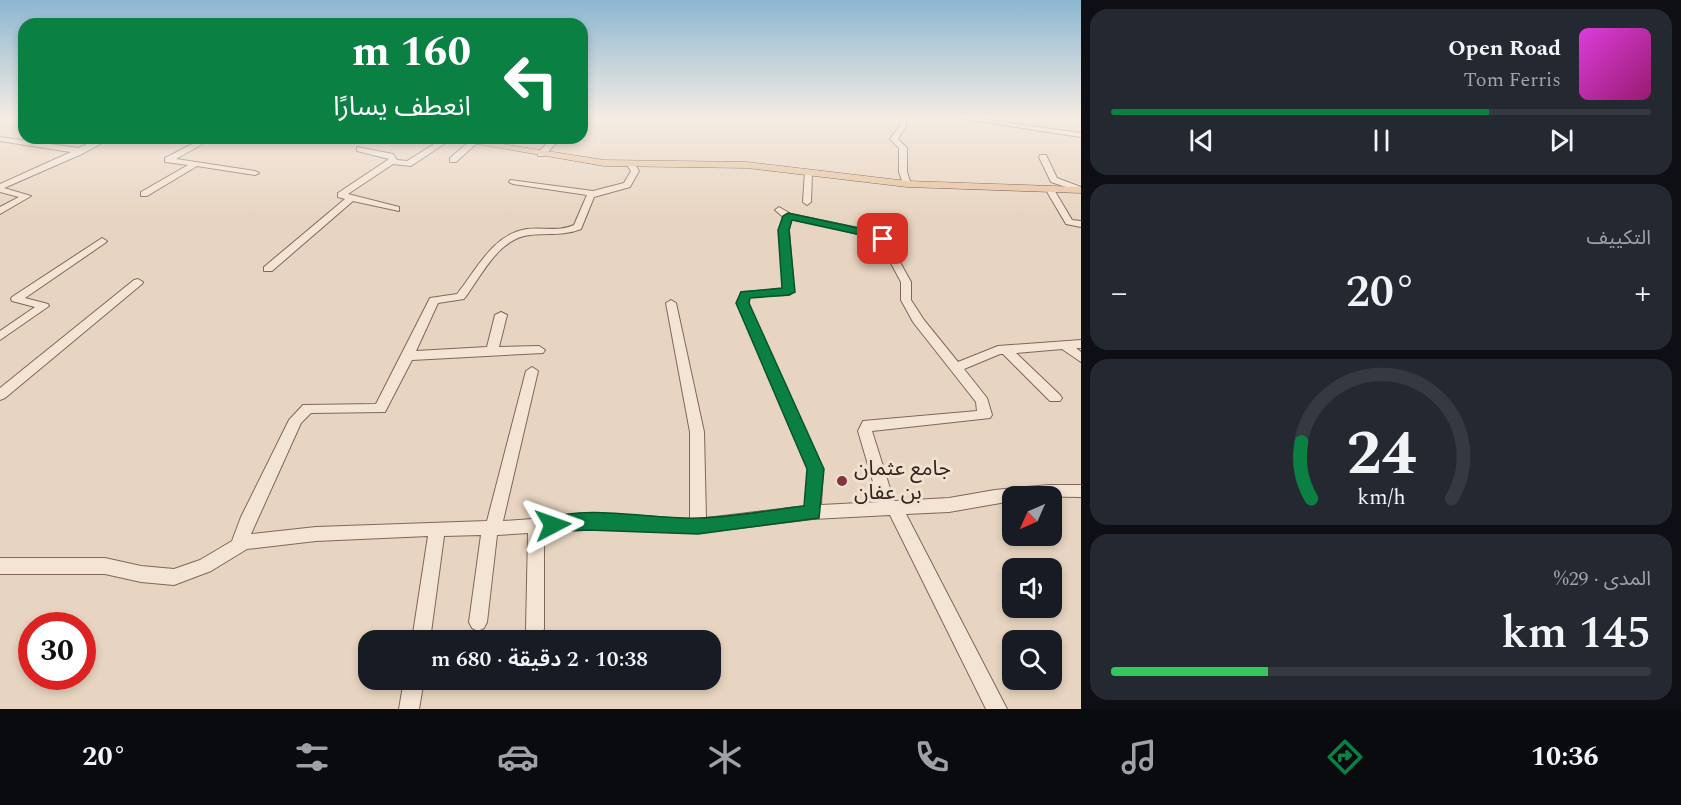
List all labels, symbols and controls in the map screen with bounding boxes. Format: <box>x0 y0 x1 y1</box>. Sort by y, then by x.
text: 160 m <box>352 21 471 84</box>
text: Open Road <box>1448 32 1561 65</box>
icon: left <box>492 42 570 120</box>
text: Tom Ferris <box>1463 65 1561 95</box>
text: انعطف يسارًا <box>333 86 471 128</box>
icon: previous <box>1185 124 1218 157</box>
icon: pause <box>1365 124 1398 157</box>
icon: next <box>1545 124 1578 157</box>
pin <box>857 213 908 264</box>
icon: arrive <box>866 222 899 255</box>
text: التكييف <box>1587 223 1651 253</box>
text: 20° <box>1346 258 1416 327</box>
text: − <box>1111 268 1128 318</box>
text: + <box>1635 268 1651 318</box>
text: 24 <box>1346 407 1416 502</box>
place label: جامع عثمان بن عفان <box>854 453 951 509</box>
marker: جامع عثمان بن عفان <box>835 474 849 488</box>
text: km/h <box>1357 481 1405 514</box>
north arrow <box>1002 486 1062 546</box>
map controls <box>1002 486 1062 690</box>
position arrow <box>521 493 585 557</box>
button: sound <box>1002 558 1062 618</box>
text: المدى · 29% <box>1554 564 1651 594</box>
text: 145 km <box>1501 599 1651 668</box>
speed limit sign: 30 <box>18 612 96 690</box>
button: search <box>1002 630 1062 690</box>
text: 10:38 · 2 دقيقة · 680 m <box>431 643 648 676</box>
text: 20° <box>82 736 126 778</box>
icon: filters <box>291 736 333 778</box>
icon: car <box>497 736 539 778</box>
icon: climate <box>704 736 746 778</box>
icon: phone <box>911 736 953 778</box>
icon: music <box>1118 736 1160 778</box>
icon: directions <box>1324 736 1366 778</box>
text: 10:36 <box>1531 736 1599 778</box>

